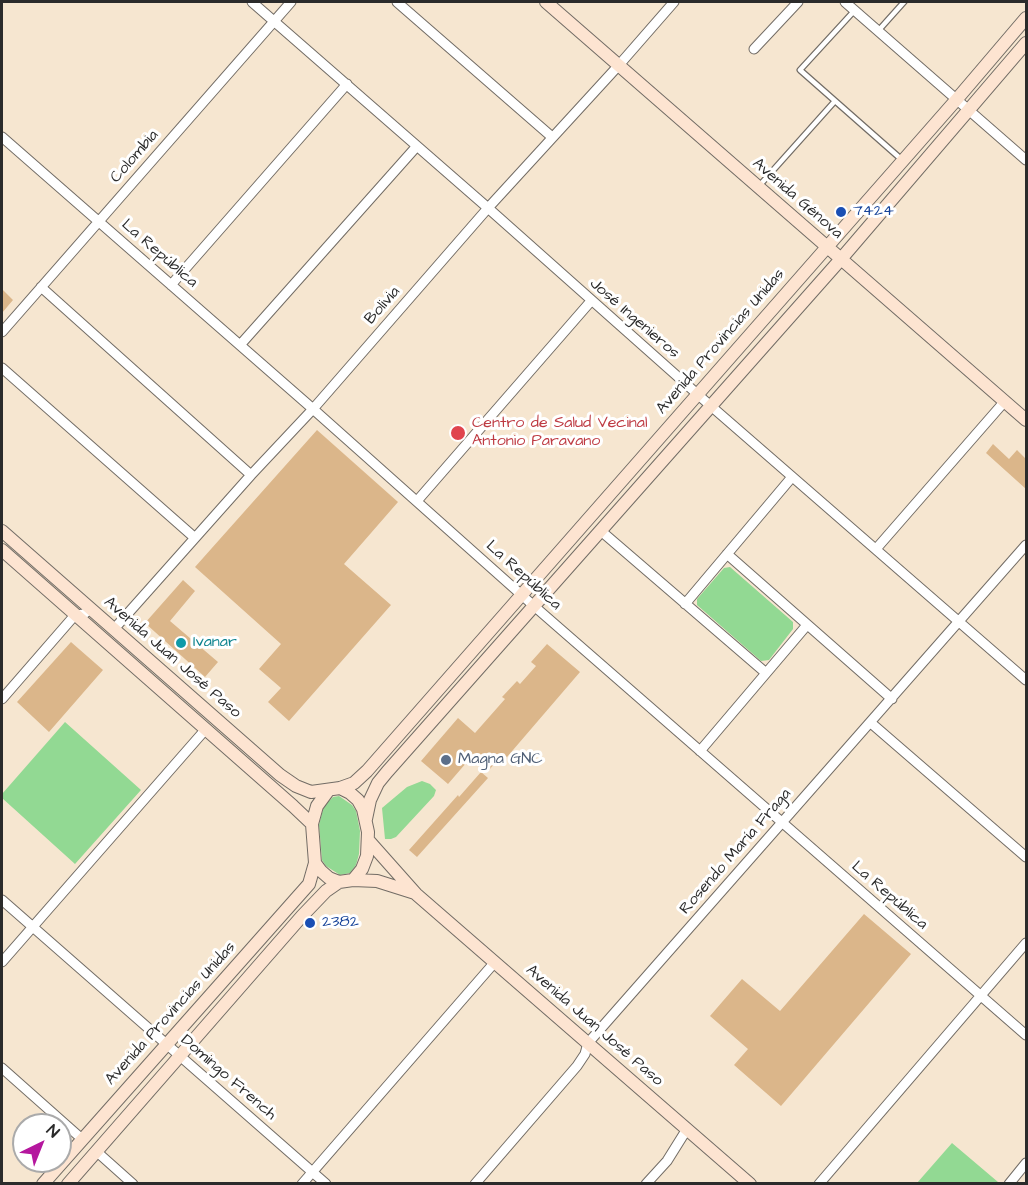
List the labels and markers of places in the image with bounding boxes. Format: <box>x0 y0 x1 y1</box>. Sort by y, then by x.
place label: 7424 <box>853 202 894 222</box>
marker: 7424 <box>834 205 848 219</box>
place label: Centro de Salud Vecinal Antonio Paravano <box>472 414 648 452</box>
marker: Centro de Salud Vecinal Antonio Paravano <box>449 424 467 442</box>
place label: Ivanar <box>193 633 237 653</box>
marker: Ivanar <box>174 636 188 650</box>
place label: Magna GNC <box>458 750 543 770</box>
marker: Magna GNC <box>439 753 453 767</box>
place label: 2382 <box>322 913 359 933</box>
marker: 2382 <box>303 916 317 930</box>

